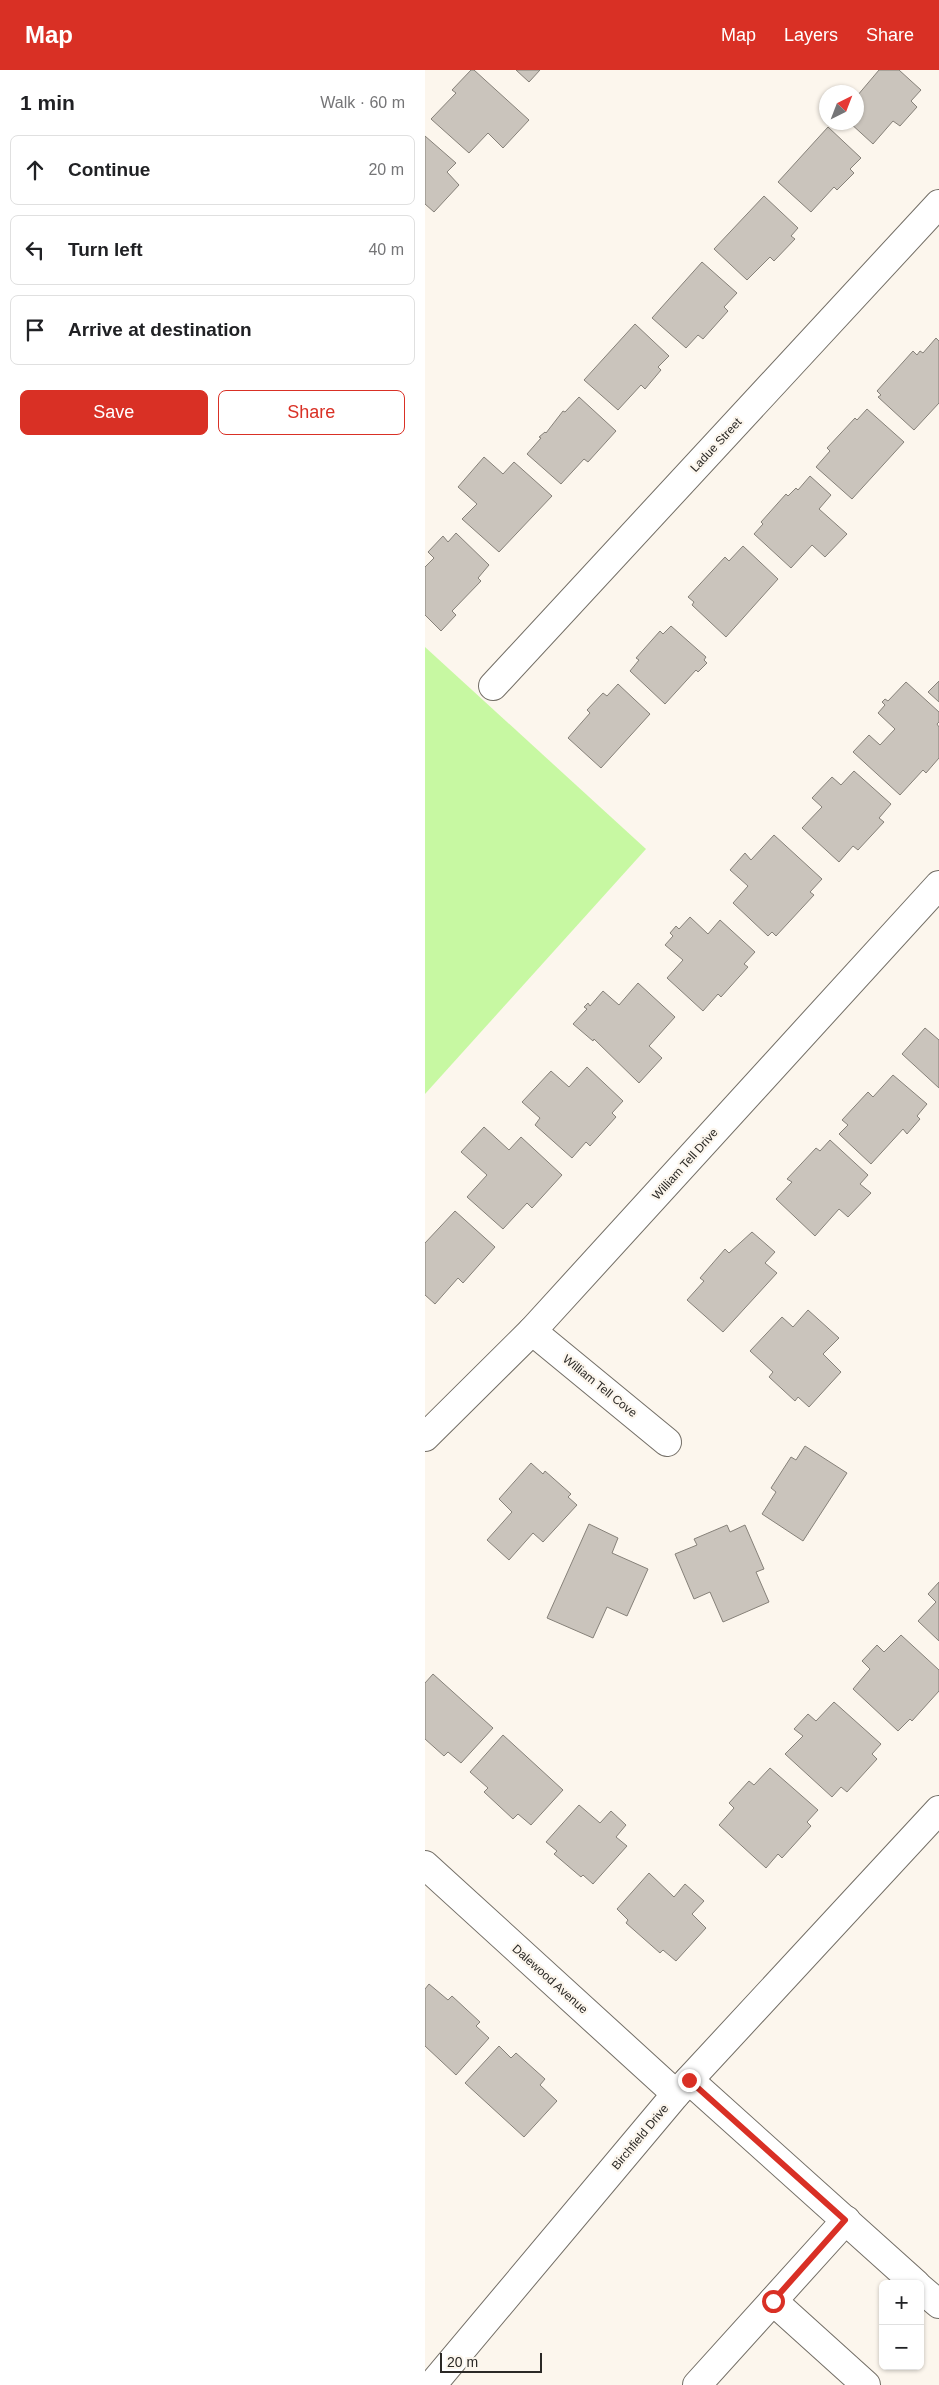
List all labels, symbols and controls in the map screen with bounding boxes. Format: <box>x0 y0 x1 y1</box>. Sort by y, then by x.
text: Map <box>25 21 73 48</box>
text: Map <box>721 25 756 45</box>
text: Layers <box>784 25 838 45</box>
text: Share <box>866 25 914 45</box>
north arrow <box>819 85 864 130</box>
text: 1 min <box>20 91 75 114</box>
text: Walk · 60 m <box>320 94 405 111</box>
icon: ahead <box>21 156 49 184</box>
text: Continue <box>68 159 150 180</box>
text: 20 m <box>368 161 404 178</box>
icon: left <box>21 236 49 264</box>
text: Turn left <box>68 239 143 260</box>
text: 40 m <box>368 241 404 258</box>
icon: arrive <box>21 316 49 344</box>
text: Arrive at destination <box>68 319 252 340</box>
button: Save <box>20 390 208 435</box>
button: Share <box>218 390 405 435</box>
street label: Ladue Street <box>687 415 745 475</box>
street label: William Tell Drive <box>649 1125 721 1203</box>
street label: William Tell Cove <box>560 1352 640 1420</box>
street label: Dalewood Avenue <box>509 1942 591 2017</box>
route end <box>678 2069 701 2092</box>
street label: Birchfield Drive <box>609 2101 672 2172</box>
map controls <box>879 2280 924 2370</box>
button: + <box>879 2280 924 2325</box>
route start <box>762 2290 785 2313</box>
button: − <box>879 2325 924 2370</box>
scale bar <box>440 2350 543 2373</box>
text: 20 m <box>447 2354 478 2370</box>

